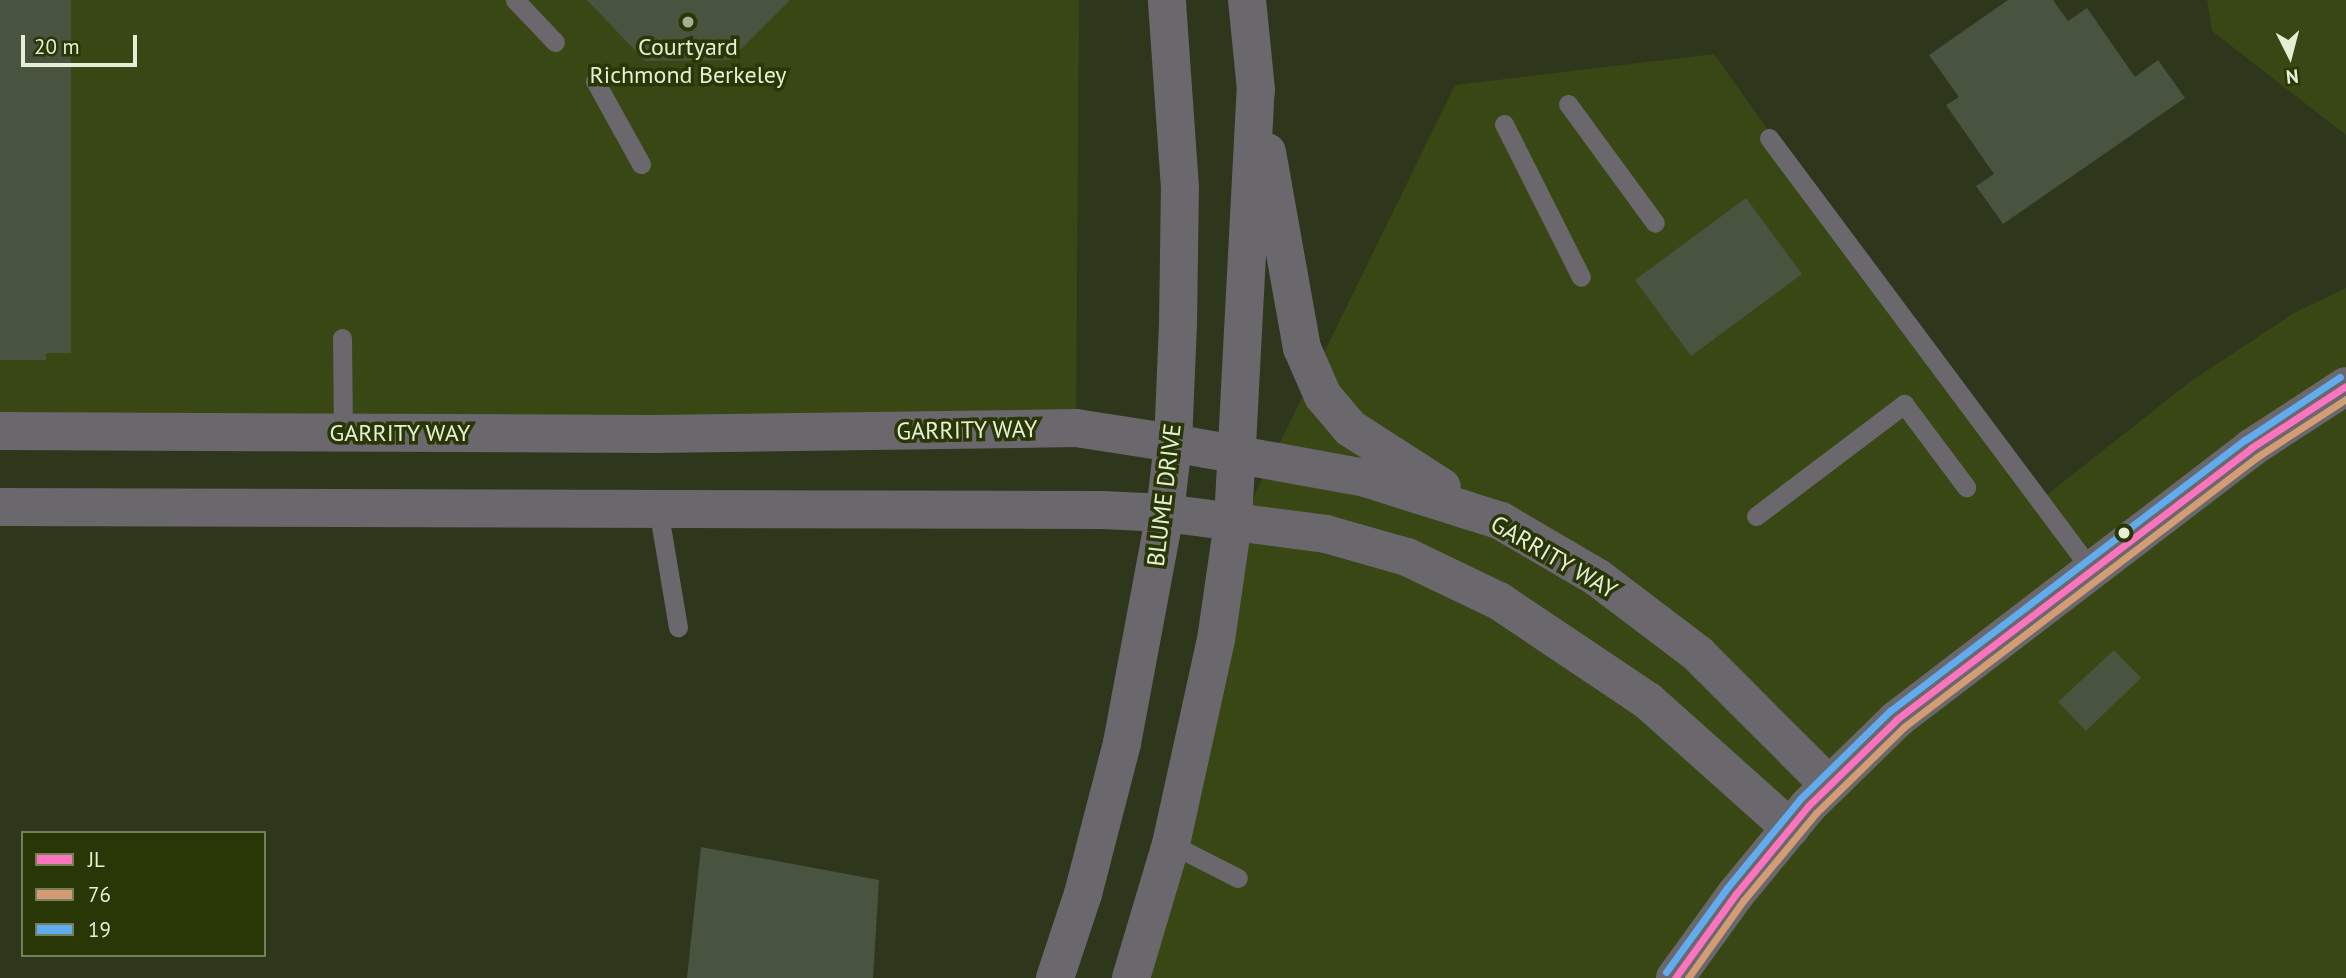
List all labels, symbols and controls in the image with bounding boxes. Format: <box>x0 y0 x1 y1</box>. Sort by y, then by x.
marker: Courtyard Richmond Berkeley <box>680 14 696 30</box>
scale bar <box>24 21 140 65</box>
north arrow <box>2255 21 2325 91</box>
text: 20 m <box>34 33 80 60</box>
place label: Courtyard Richmond Berkeley <box>589 33 787 89</box>
text: N <box>2285 64 2300 89</box>
street label: GARRITY WAY <box>896 414 1038 446</box>
street label: GARRITY WAY <box>329 419 471 447</box>
street label: BLUME DRIVE <box>1141 422 1187 568</box>
street label: GARRITY WAY <box>1485 509 1623 605</box>
unlabelled marker <box>2117 526 2131 540</box>
legend <box>21 831 266 957</box>
text: JL <box>88 846 105 873</box>
text: 76 <box>88 881 111 908</box>
text: 19 <box>88 916 111 943</box>

